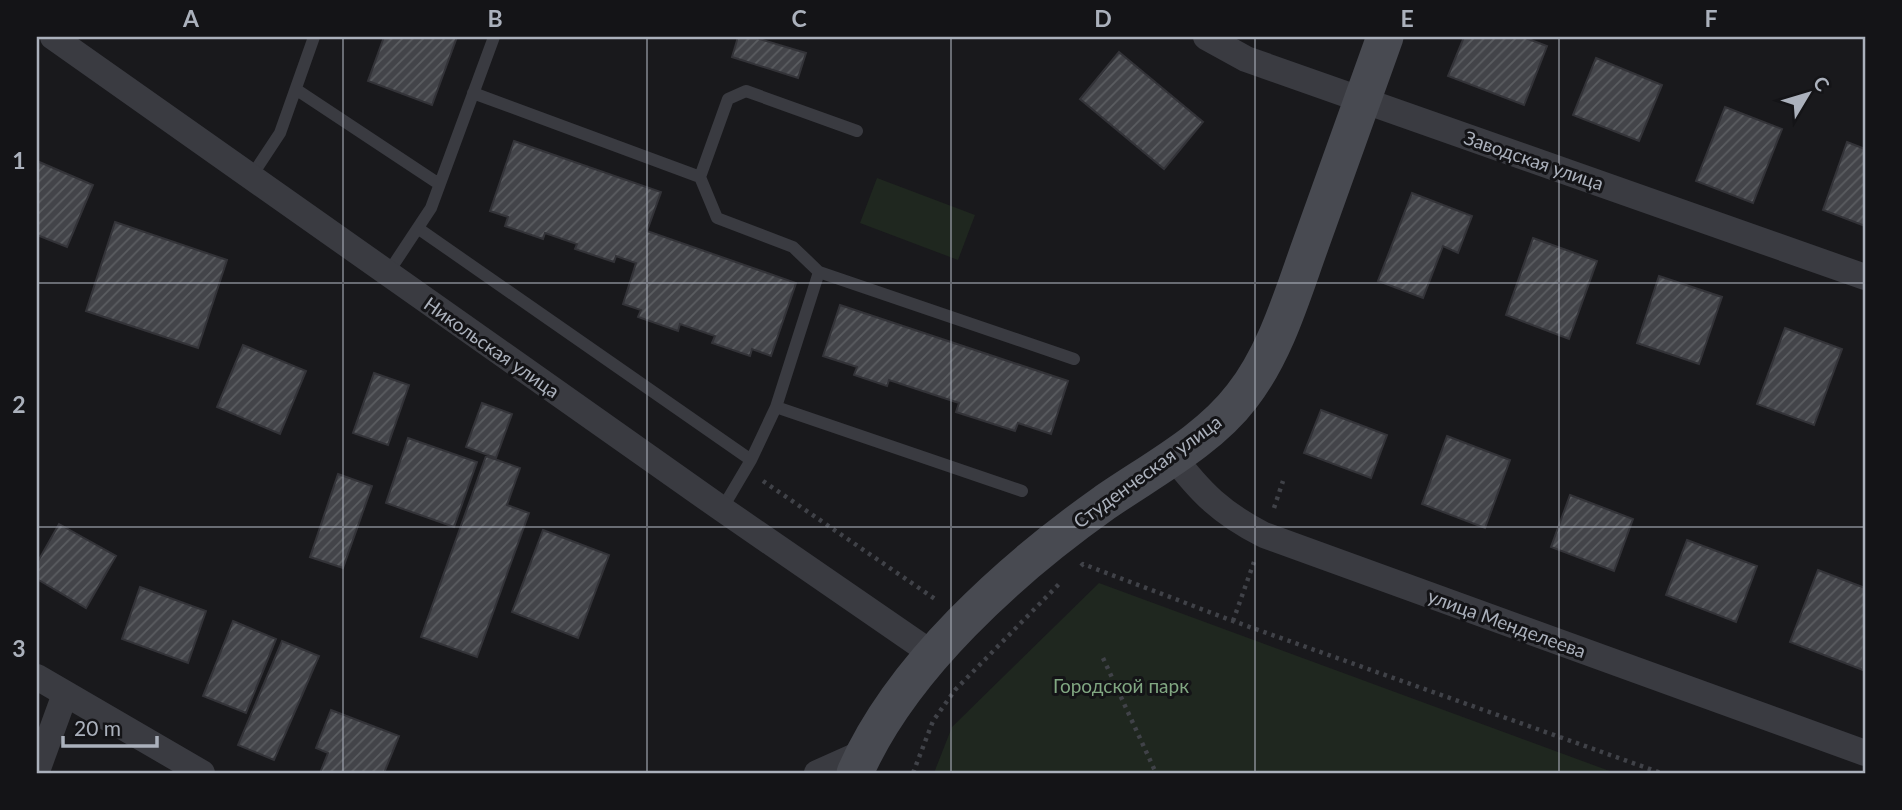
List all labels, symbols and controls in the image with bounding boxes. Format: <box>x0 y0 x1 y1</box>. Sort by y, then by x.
text: A <box>182 4 200 32</box>
text: B <box>487 4 503 32</box>
text: C <box>791 4 807 32</box>
text: D <box>1094 4 1112 32</box>
text: E <box>1400 4 1414 32</box>
text: F <box>1704 4 1718 32</box>
north arrow <box>1772 60 1842 130</box>
text: С <box>1809 71 1835 96</box>
street label: Заводская улица <box>1461 125 1607 195</box>
text: 1 <box>12 146 26 174</box>
street label: Никольская улица <box>420 292 564 402</box>
text: 2 <box>12 390 26 418</box>
street label: Студенческая улица <box>1068 410 1226 532</box>
street label: улица Менделеева <box>1425 584 1589 662</box>
text: 3 <box>12 634 26 662</box>
park label: Городской парк <box>1053 674 1189 697</box>
scale bar <box>63 705 158 749</box>
text: 20 m <box>74 715 121 740</box>

